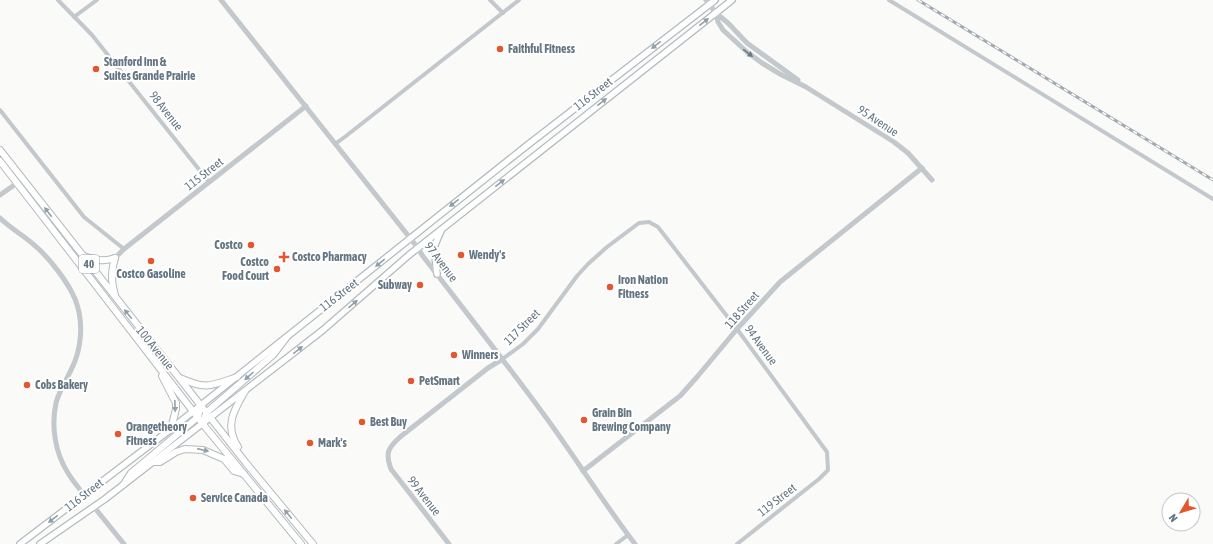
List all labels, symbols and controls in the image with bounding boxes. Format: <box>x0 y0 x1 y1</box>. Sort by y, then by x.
one-way arrow <box>699 18 710 26</box>
one-way arrow <box>651 41 662 50</box>
place label: Faithful Fitness <box>508 42 576 56</box>
marker: Faithful Fitness <box>495 44 505 54</box>
one-way arrow <box>743 49 754 57</box>
place label: Stanford Inn & Suites Grande Prairie <box>104 55 196 83</box>
marker: Stanford Inn & Suites Grande Prairie <box>91 64 101 74</box>
street label: 116 Street <box>571 74 615 113</box>
street label: 98 Avenue <box>146 89 186 133</box>
one-way arrow <box>596 98 607 107</box>
street label: 95 Avenue <box>855 103 901 139</box>
street label: 115 Street <box>182 154 226 193</box>
one-way arrow <box>494 179 505 187</box>
one-way arrow <box>449 199 459 207</box>
one-way arrow <box>44 206 52 217</box>
place label: Costco <box>214 238 243 252</box>
street label: 97 Avenue <box>422 239 460 285</box>
marker: Costco <box>246 240 256 250</box>
place label: Wendy's <box>468 248 506 262</box>
place label: Costco Pharmacy <box>292 250 367 264</box>
marker: Wendy's <box>456 250 466 260</box>
marker: Costco Pharmacy <box>279 252 289 262</box>
road number: 40 <box>79 255 99 273</box>
place label: Costco Food Court <box>222 255 270 283</box>
marker: Costco Gasoline <box>146 256 156 266</box>
one-way arrow <box>375 259 385 268</box>
marker: Costco Food Court <box>272 264 282 274</box>
place label: Costco Gasoline <box>116 267 186 281</box>
place label: Iron Nation Fitness <box>618 273 668 301</box>
street label: 116 Street <box>317 275 361 314</box>
place label: Subway <box>378 278 412 292</box>
marker: Subway <box>415 280 425 290</box>
marker: Iron Nation Fitness <box>605 282 615 292</box>
street label: 118 Street <box>722 288 762 332</box>
one-way arrow <box>348 300 358 309</box>
street label: 117 Street <box>501 306 543 348</box>
one-way arrow <box>124 308 133 319</box>
street label: 94 Avenue <box>742 322 780 368</box>
street label: 100 Avenue <box>133 323 177 373</box>
one-way arrow <box>292 346 303 354</box>
place label: Winners <box>461 348 499 362</box>
marker: Winners <box>449 350 459 360</box>
one-way arrow <box>244 372 254 381</box>
place label: PetSmart <box>419 374 460 388</box>
marker: PetSmart <box>406 376 416 386</box>
place label: Cobs Bakery <box>35 378 88 392</box>
marker: Cobs Bakery <box>22 380 32 390</box>
one-way arrow <box>172 400 178 413</box>
place label: Grain Bin Brewing Company <box>592 406 671 434</box>
place label: Best Buy <box>370 415 407 429</box>
marker: Grain Bin Brewing Company <box>579 415 589 425</box>
marker: Best Buy <box>357 417 367 427</box>
place label: Orangetheory Fitness <box>126 420 187 448</box>
marker: Orangetheory Fitness <box>113 429 123 439</box>
place label: Mark's <box>318 436 347 450</box>
marker: Mark's <box>305 438 315 448</box>
one-way arrow <box>196 448 209 454</box>
street label: 99 Avenue <box>404 474 444 518</box>
street label: 116 Street <box>62 475 106 514</box>
street label: 119 Street <box>755 480 799 519</box>
place label: Service Canada <box>201 491 268 505</box>
north arrow <box>1161 492 1201 532</box>
marker: Service Canada <box>188 493 198 503</box>
one-way arrow <box>284 508 292 519</box>
text: N <box>1166 512 1180 524</box>
one-way arrow <box>48 514 59 523</box>

